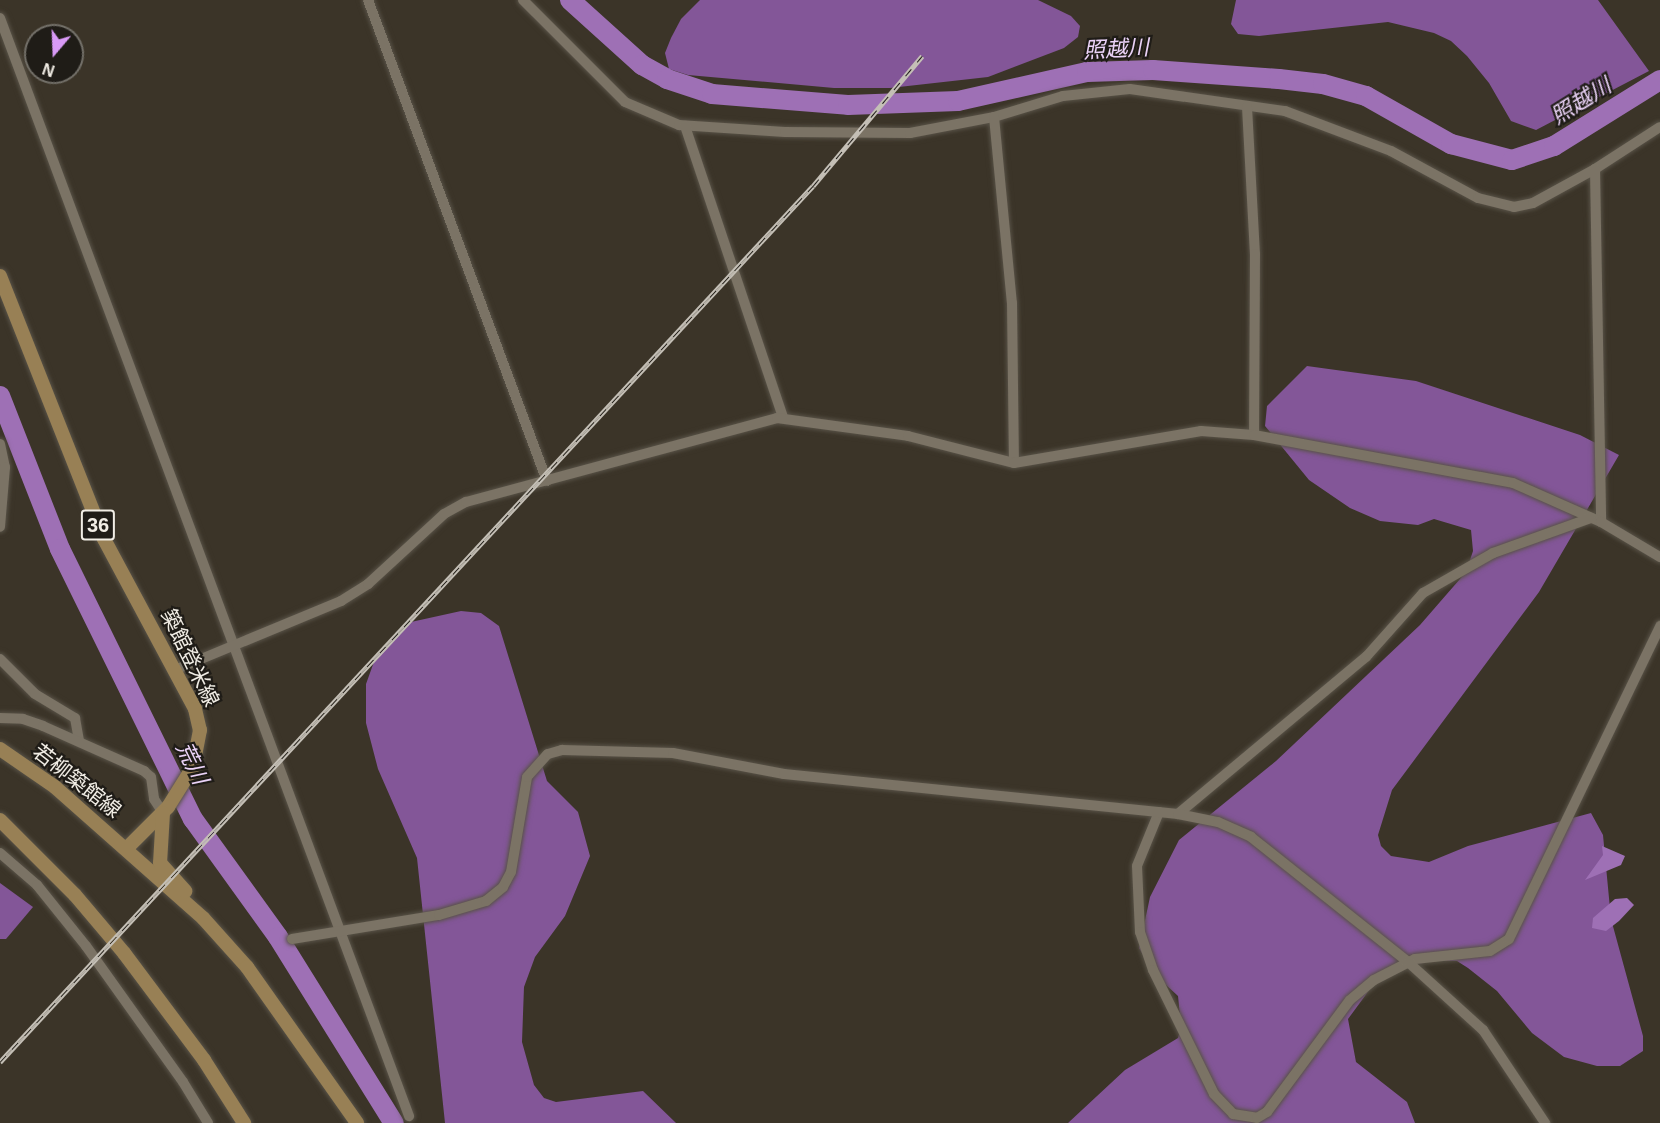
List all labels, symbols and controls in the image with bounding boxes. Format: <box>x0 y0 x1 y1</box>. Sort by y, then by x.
north arrow <box>24 24 84 84</box>
water label: 照越川 <box>1082 34 1150 64</box>
text: N <box>40 60 57 80</box>
water label: 照越川 <box>1546 72 1616 130</box>
road number: 36 <box>80 508 116 542</box>
street label: 築館登米線 <box>156 605 224 711</box>
water label: 荒川 <box>170 737 214 789</box>
street label: 若柳築館線 <box>28 739 126 823</box>

